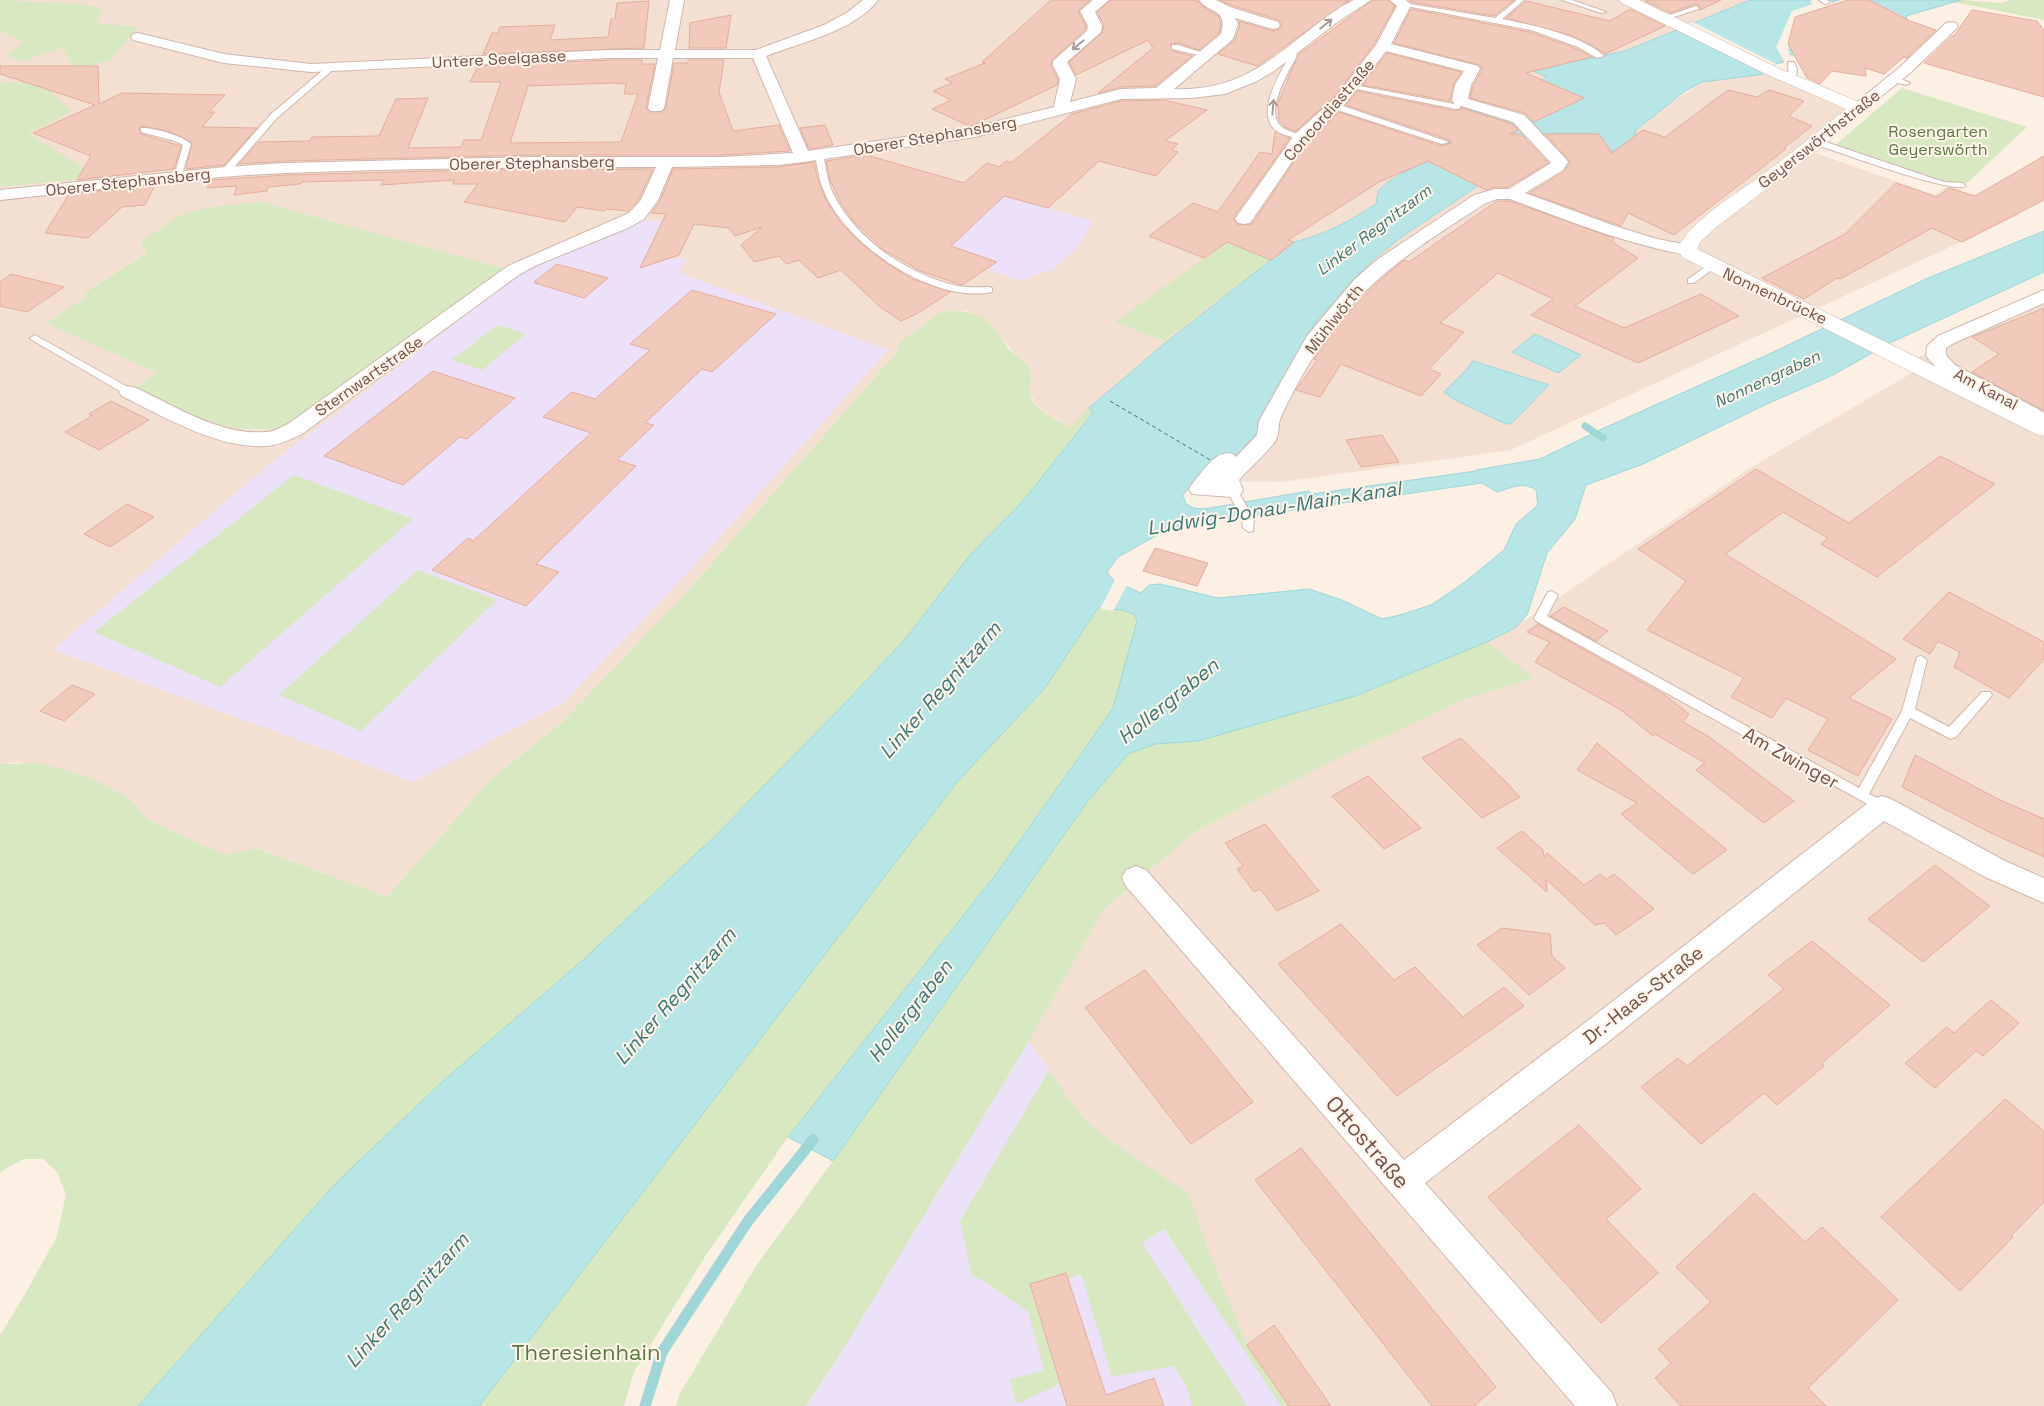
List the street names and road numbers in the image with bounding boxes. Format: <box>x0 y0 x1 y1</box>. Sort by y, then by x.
street label: Untere Seelgasse <box>431 45 567 73</box>
street label: Concordiastraße <box>1279 55 1379 165</box>
street label: Geyerswörthstraße <box>1754 85 1884 193</box>
street label: Oberer Stephansberg <box>852 111 1018 161</box>
street label: Oberer Stephansberg <box>449 151 615 175</box>
street label: Oberer Stephansberg <box>45 163 211 201</box>
street label: Nonnenbrücke <box>1719 263 1831 329</box>
street label: Mühlwörth <box>1300 280 1368 358</box>
street label: Sternwartstraße <box>311 331 427 421</box>
street label: Am Kanal <box>1950 363 2022 415</box>
street label: Am Zwinger <box>1739 721 1843 795</box>
street label: Dr.-Haas-Straße <box>1578 940 1708 1050</box>
street label: Ottostraße <box>1320 1090 1416 1194</box>

